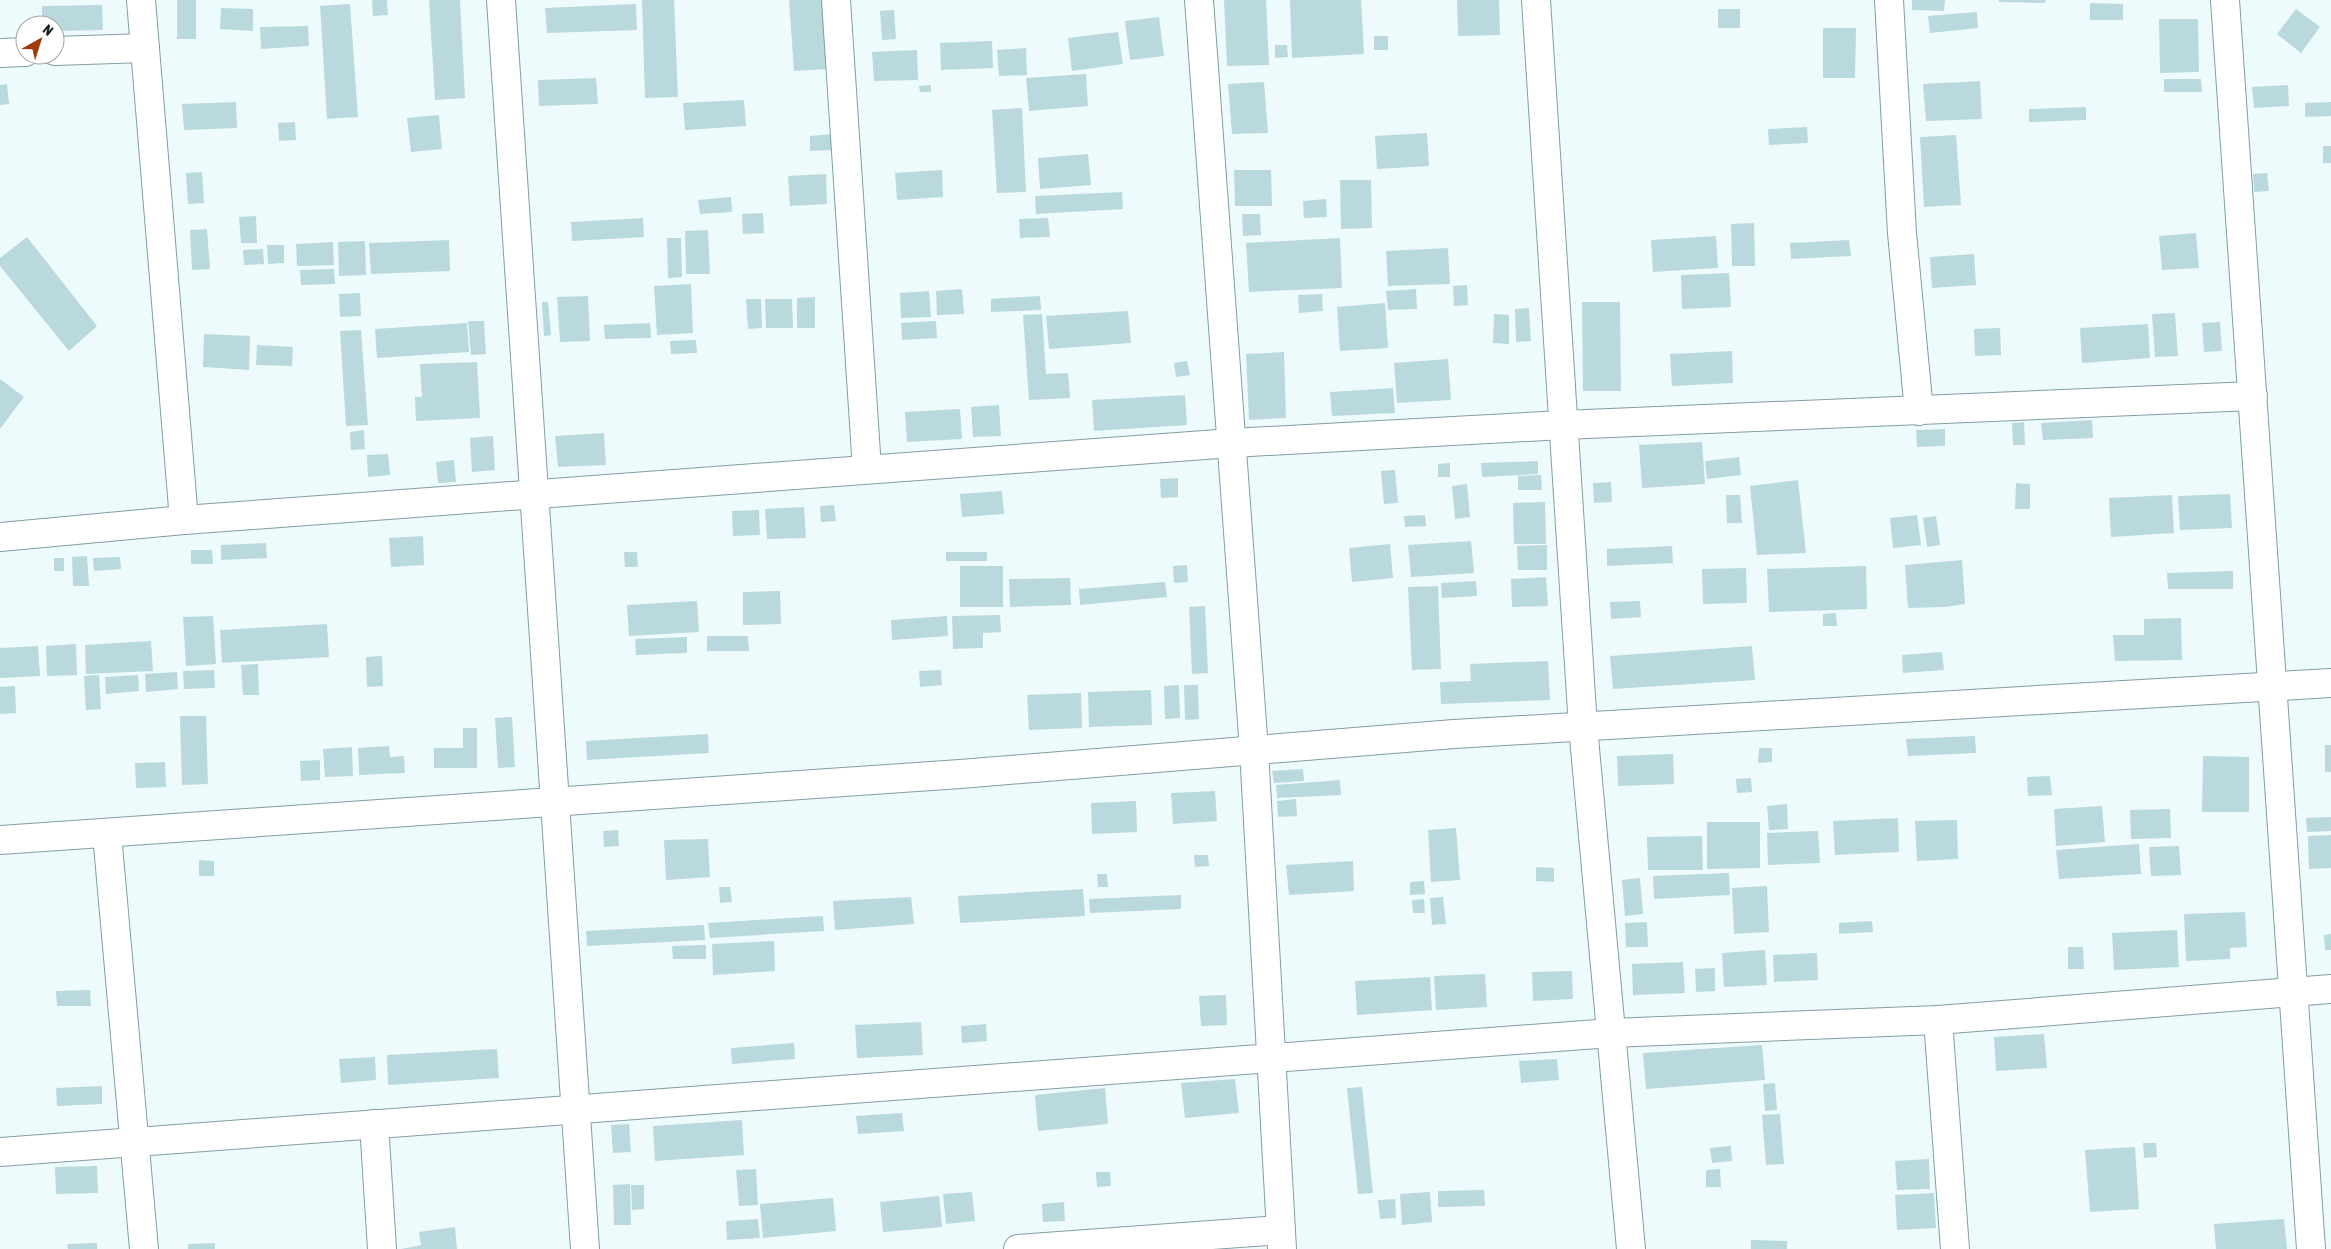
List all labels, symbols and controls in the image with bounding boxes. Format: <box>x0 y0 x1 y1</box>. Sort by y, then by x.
north arrow <box>15 15 65 65</box>
text: N <box>40 21 56 39</box>

